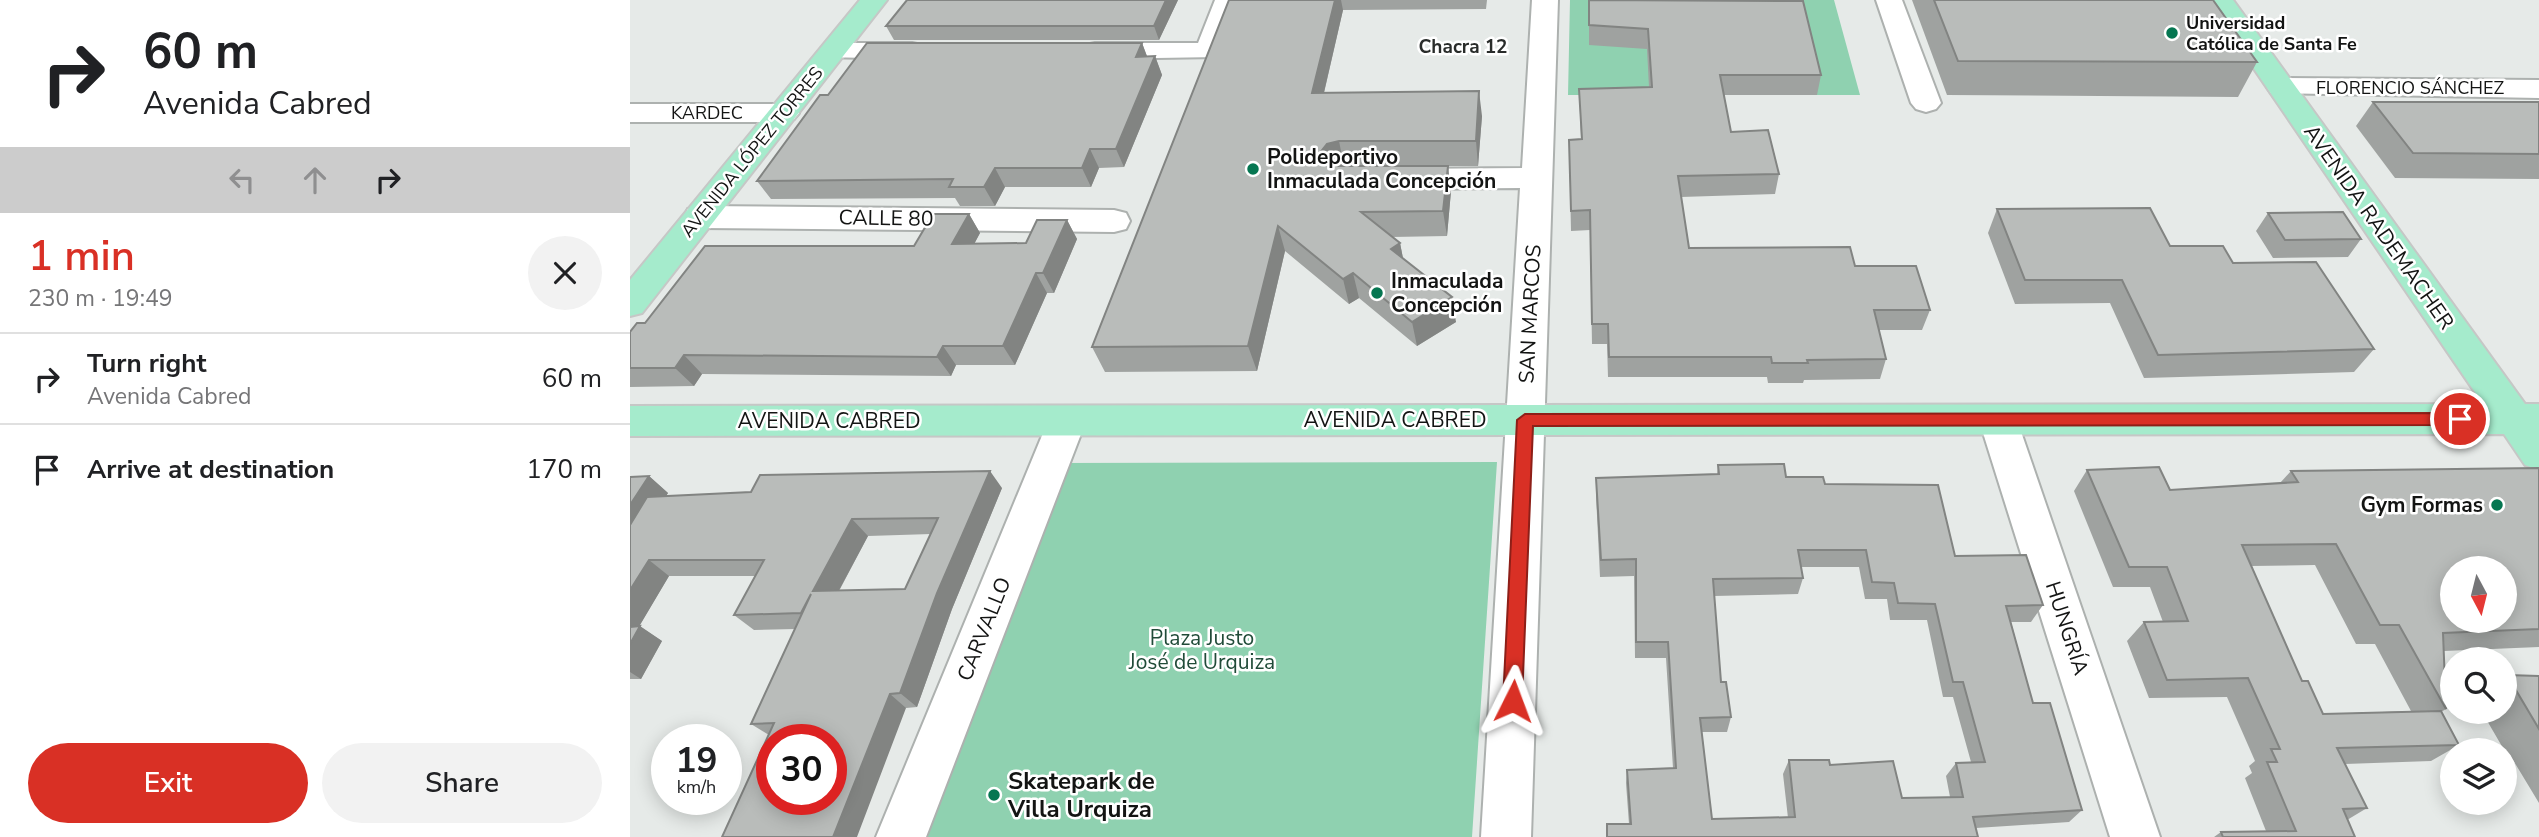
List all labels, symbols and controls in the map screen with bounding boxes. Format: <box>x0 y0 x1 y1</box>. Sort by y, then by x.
place label: Universidad Católica de Santa Fe <box>2186 11 2357 56</box>
text: 60 m <box>143 18 258 85</box>
marker: Universidad Católica de Santa Fe <box>2164 25 2180 41</box>
icon: right <box>28 28 119 119</box>
district label: Chacra 12 <box>1418 34 1508 60</box>
street label: AVENIDA LÓPEZ TORRES <box>676 62 828 242</box>
street label: FLORENCIO SÁNCHEZ <box>2316 76 2504 100</box>
text: Avenida Cabred <box>143 82 372 125</box>
street label: KARDEC <box>671 101 743 125</box>
street label: AVENIDA RADEMACHER <box>2298 119 2460 335</box>
place label: Polideportivo Inmaculada Concepción <box>1267 143 1496 195</box>
icon: left <box>223 161 261 199</box>
icon: ahead <box>296 161 334 199</box>
icon: right <box>369 161 407 199</box>
marker: Polideportivo Inmaculada Concepción <box>1245 161 1261 177</box>
street label: CALLE 80 <box>838 203 934 233</box>
text: 1 min <box>28 228 135 285</box>
button: close <box>528 236 602 310</box>
street label: SAN MARCOS <box>1512 244 1548 384</box>
place label: Inmaculada Concepción <box>1391 267 1503 319</box>
text: 230 m · 19:49 <box>28 283 173 314</box>
marker: Inmaculada Concepción <box>1369 285 1385 301</box>
text: Turn right <box>87 346 206 381</box>
icon: right <box>28 360 66 398</box>
text: 60 m <box>542 361 602 396</box>
text: Avenida Cabred <box>87 381 251 412</box>
pin <box>2430 389 2490 449</box>
icon: arrive <box>2441 400 2479 438</box>
street label: AVENIDA CABRED <box>1304 406 1486 434</box>
street label: AVENIDA CABRED <box>738 407 920 435</box>
icon: arrive <box>28 451 66 489</box>
text: Arrive at destination <box>87 452 334 487</box>
text: 170 m <box>526 452 602 487</box>
place label: Gym Formas <box>2361 491 2483 519</box>
marker: Gym Formas <box>2489 497 2505 513</box>
north arrow <box>2440 556 2516 634</box>
map controls <box>2440 556 2517 815</box>
street label: CARVALLO <box>950 573 1018 685</box>
street label: HUNGRÍA <box>2039 578 2095 678</box>
park label: Plaza Justo José de Urquiza <box>1128 624 1275 676</box>
button: search <box>2440 647 2517 724</box>
position arrow <box>1476 664 1550 738</box>
speed limit sign: 30 <box>756 724 847 815</box>
text: 19 <box>675 737 718 784</box>
button: layers <box>2440 738 2517 815</box>
button: Exit <box>28 743 308 823</box>
button: Share <box>322 743 602 823</box>
place label: Skatepark de Villa Urquiza <box>1007 765 1155 825</box>
text: km/h <box>677 775 716 799</box>
marker: Skatepark de Villa Urquiza <box>986 787 1002 803</box>

